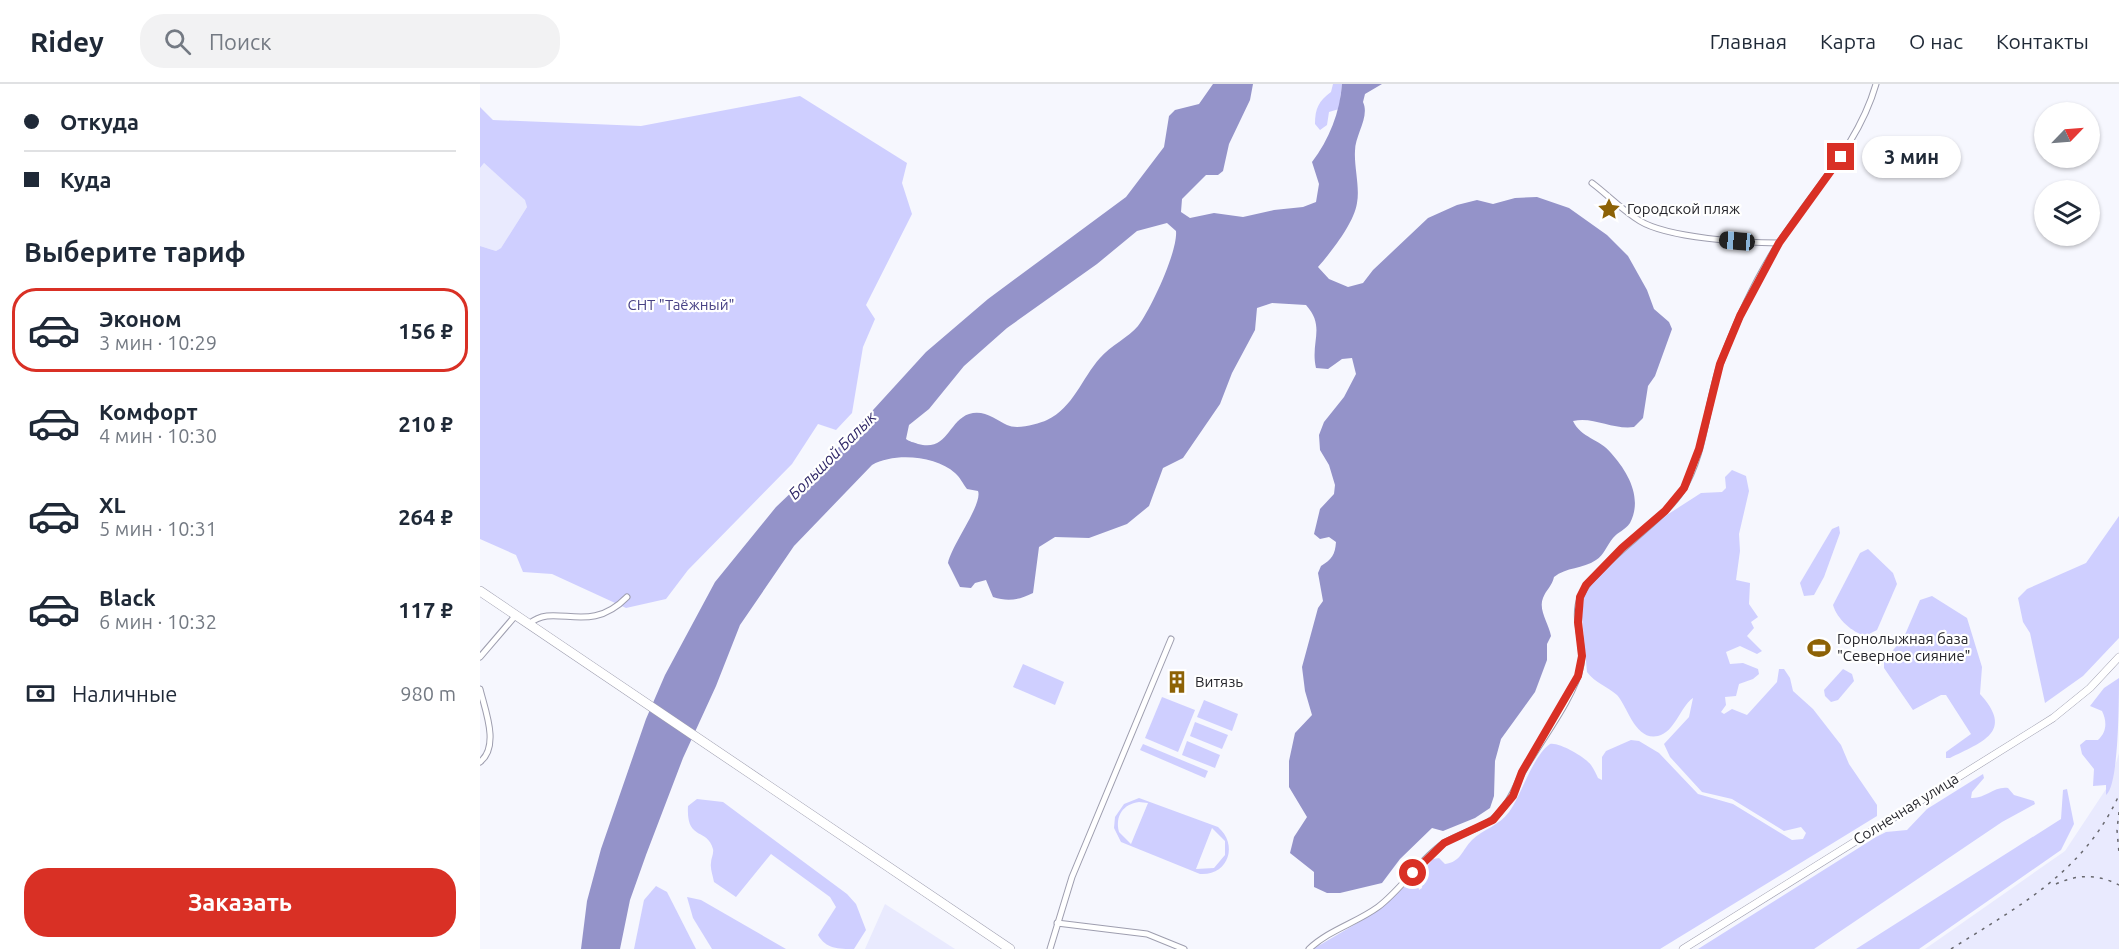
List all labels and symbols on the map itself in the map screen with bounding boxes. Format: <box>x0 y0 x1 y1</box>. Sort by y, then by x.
north arrow <box>2034 102 2100 168</box>
callout: 3 мин <box>1862 136 1961 178</box>
route end <box>1827 143 1854 170</box>
place icon: Городской пляж <box>1596 196 1622 222</box>
place label: Городской пляж <box>1627 200 1740 217</box>
car <box>1718 230 1756 252</box>
park label: СНТ "Таёжный" <box>627 296 735 313</box>
water label: Большой Балык <box>784 407 880 503</box>
place label: Горнолыжная база "Северное сияние" <box>1837 630 1971 664</box>
sports icon: Горнолыжная база "Северное сияние" <box>1806 635 1832 661</box>
building icon: Витязь <box>1164 669 1190 695</box>
place label: Витязь <box>1195 673 1243 690</box>
street label: Солнечная улица <box>1850 769 1961 848</box>
route start <box>1399 859 1426 886</box>

